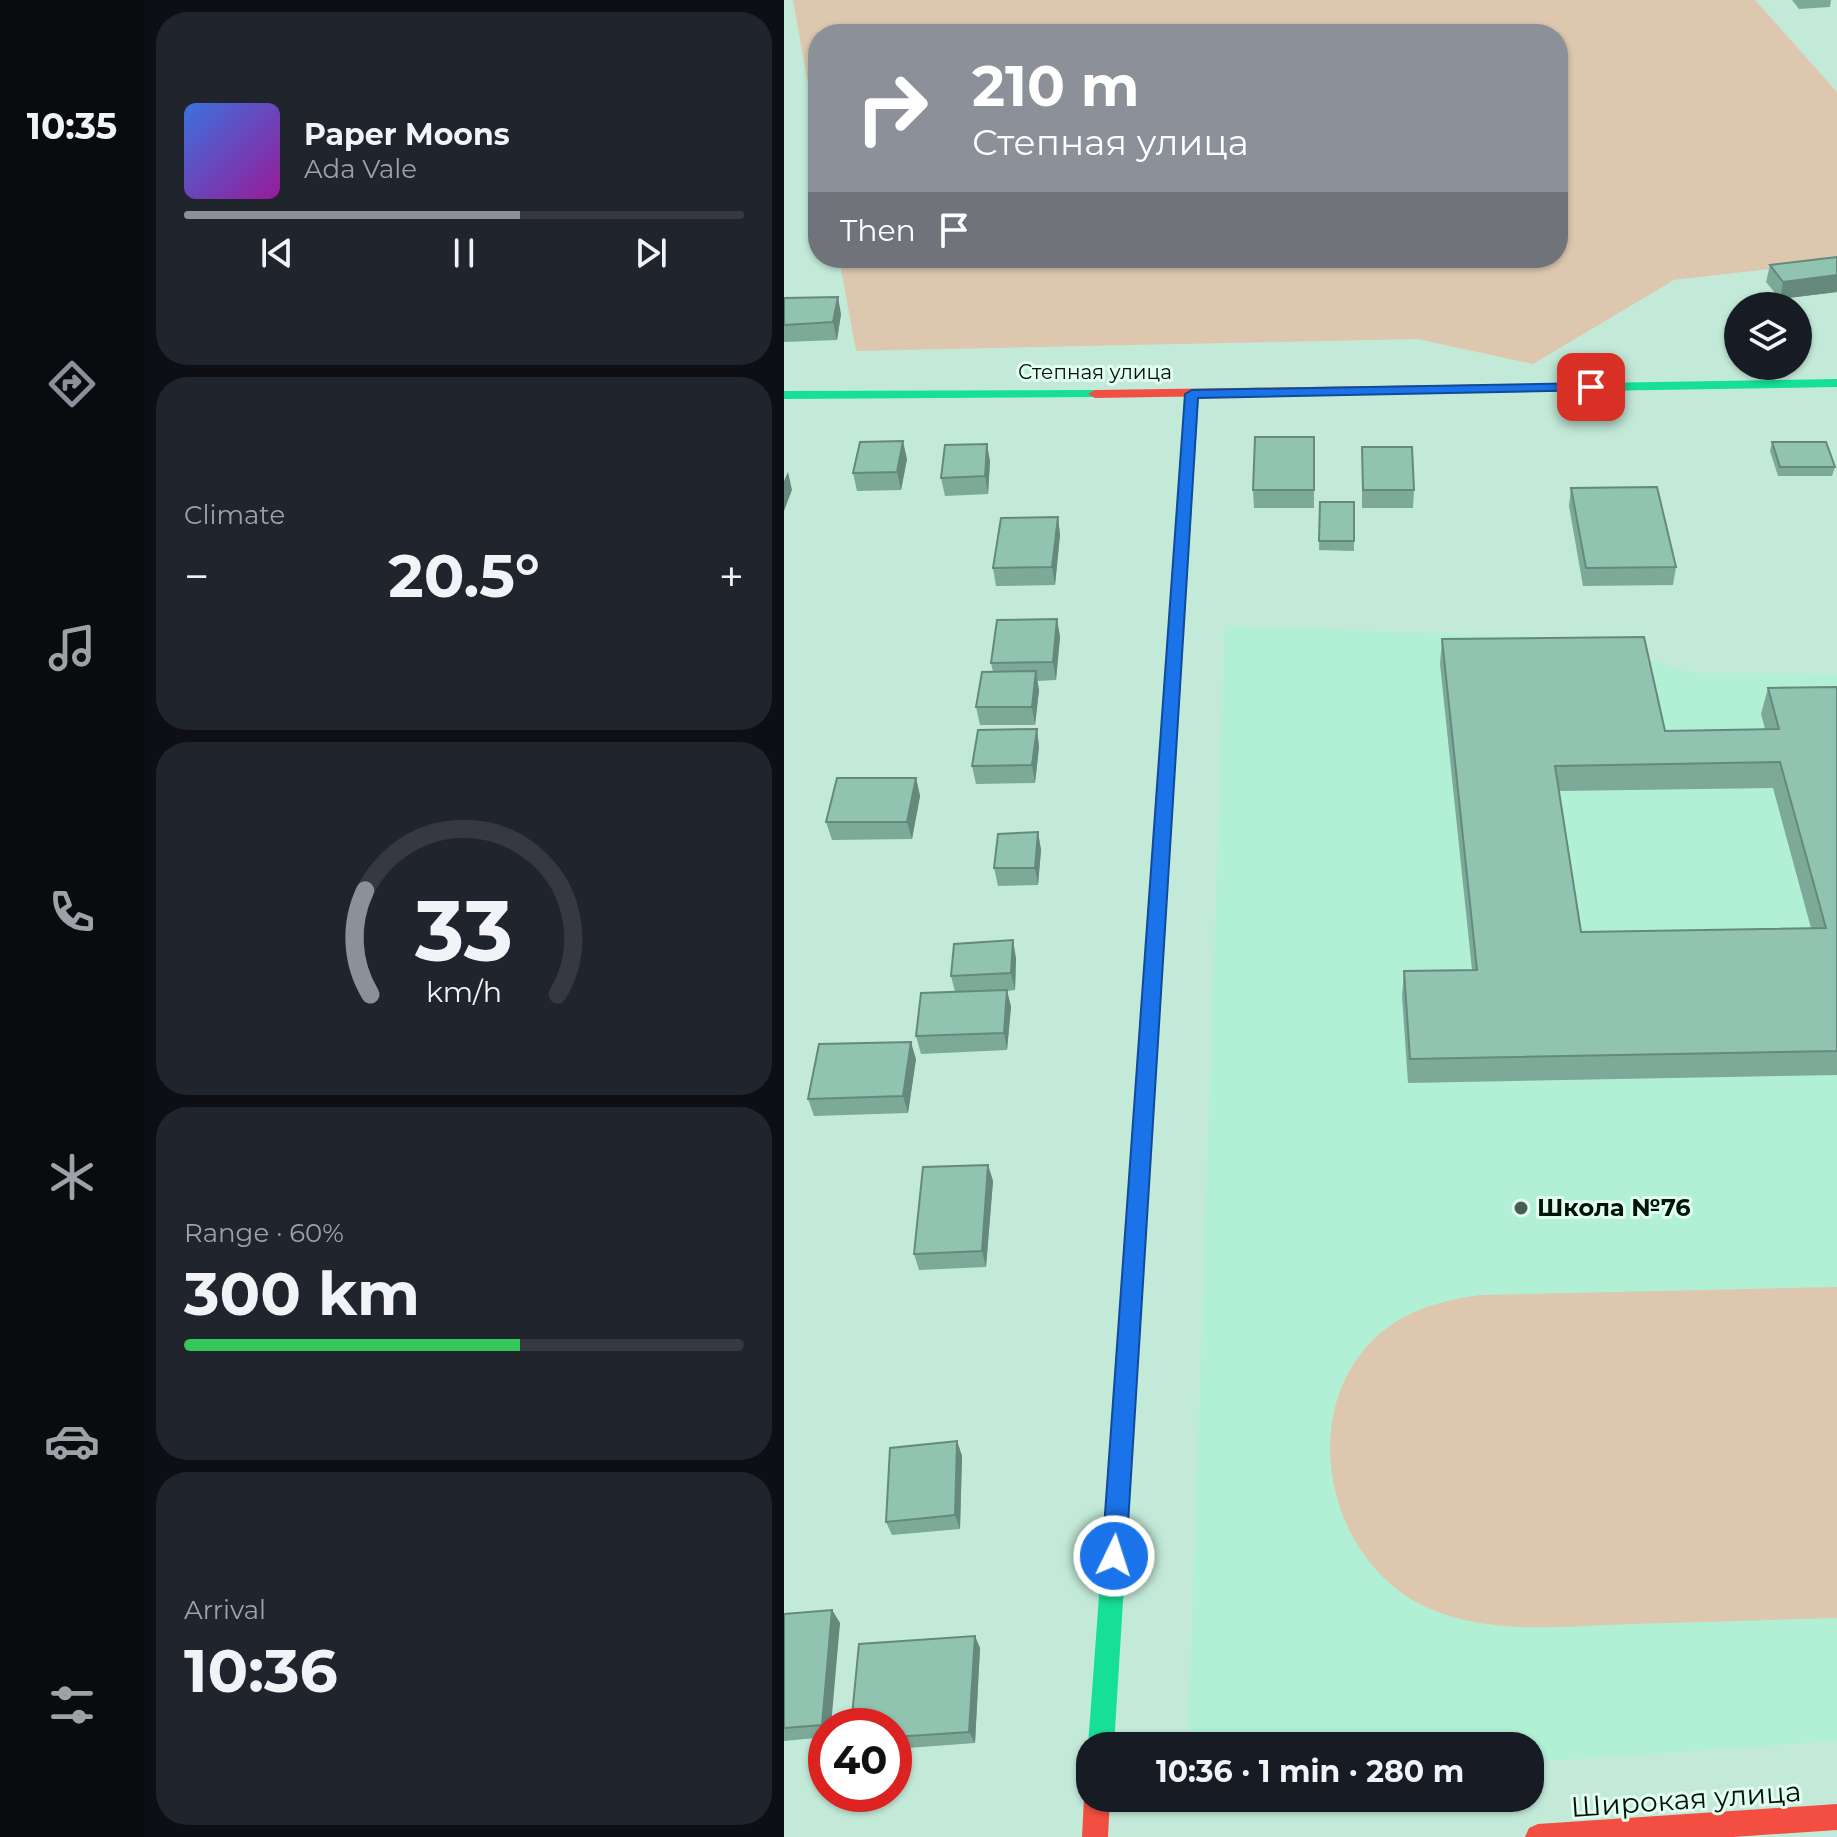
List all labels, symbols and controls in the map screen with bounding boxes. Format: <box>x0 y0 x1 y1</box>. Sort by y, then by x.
text: 210 m <box>972 52 1140 120</box>
icon: right <box>840 56 944 160</box>
text: 10:35 <box>27 104 117 148</box>
text: Paper Moons <box>304 116 510 153</box>
text: Степная улица <box>972 120 1249 164</box>
text: Ada Vale <box>304 153 417 185</box>
icon: arrive <box>932 208 976 252</box>
text: Then <box>840 212 916 249</box>
icon: previous <box>255 231 299 275</box>
icon: pause <box>442 231 486 275</box>
icon: next <box>629 231 673 275</box>
map controls <box>1724 292 1812 380</box>
button: layers <box>1724 292 1812 380</box>
pin <box>1557 353 1625 421</box>
icon: directions <box>44 356 100 412</box>
street label: Степная улица <box>1018 360 1172 384</box>
icon: arrive <box>1569 365 1613 409</box>
text: Climate <box>184 499 285 531</box>
text: 20.5° <box>388 539 540 612</box>
text: − <box>184 549 209 603</box>
text: + <box>719 549 744 603</box>
icon: music <box>44 620 100 676</box>
text: 33 <box>414 879 513 981</box>
icon: phone <box>44 884 100 940</box>
text: km/h <box>426 974 502 1009</box>
icon: climate <box>44 1149 100 1205</box>
place label: Школа №76 <box>1537 1193 1691 1222</box>
marker: Школа №76 <box>1512 1199 1530 1217</box>
text: Range · 60% <box>184 1217 344 1249</box>
text: 300 km <box>184 1257 420 1330</box>
icon: car <box>44 1413 100 1469</box>
position arrow <box>1072 1514 1156 1598</box>
text: Arrival <box>184 1594 266 1626</box>
text: 10:36 <box>184 1634 338 1707</box>
icon: filters <box>44 1677 100 1733</box>
speed limit sign: 40 <box>808 1708 912 1812</box>
text: 10:36 · 1 min · 280 m <box>1156 1753 1464 1790</box>
street label: Широкая улица <box>1570 1774 1802 1824</box>

